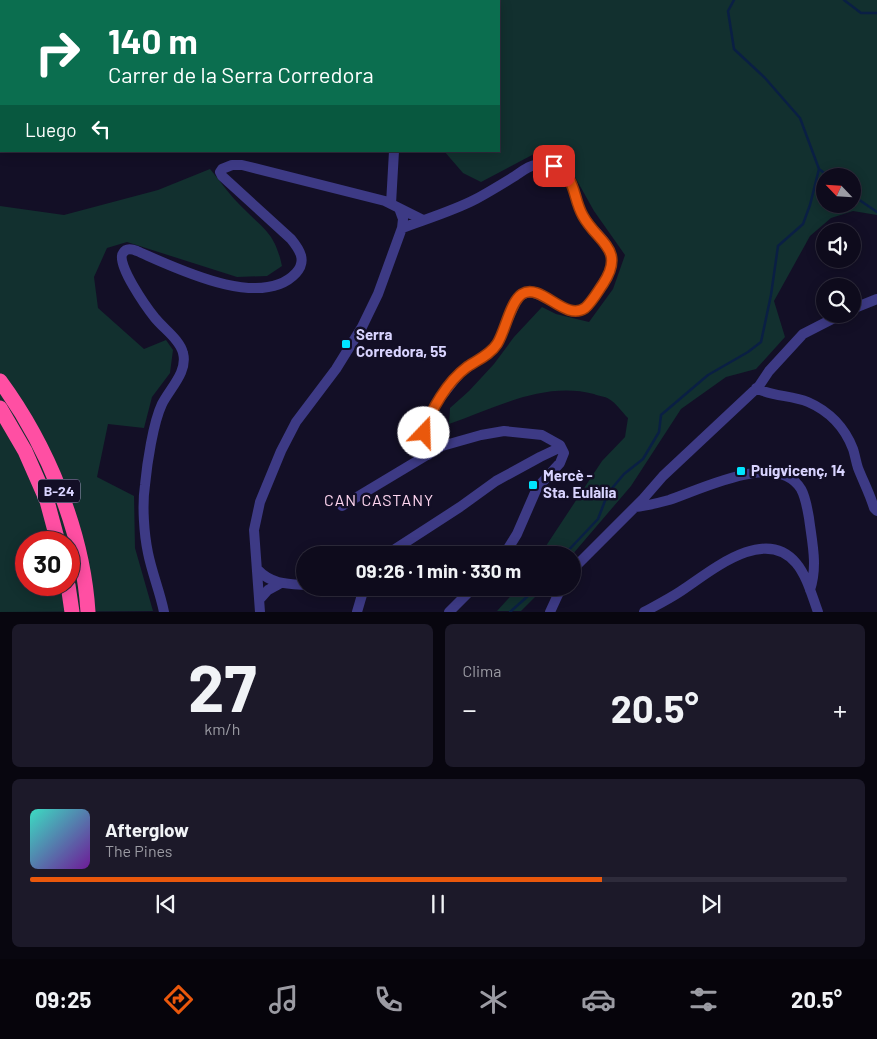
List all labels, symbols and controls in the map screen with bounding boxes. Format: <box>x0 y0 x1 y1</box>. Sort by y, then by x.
text: 140 m <box>108 19 198 61</box>
icon: right <box>25 20 90 85</box>
text: Carrer de la Serra Corredora <box>108 61 374 87</box>
icon: left <box>87 115 115 143</box>
text: Luego <box>25 118 77 141</box>
pin <box>533 145 575 187</box>
icon: arrive <box>540 152 568 180</box>
north arrow <box>816 168 861 212</box>
map controls <box>816 168 861 323</box>
button: sound <box>816 223 861 268</box>
button: search <box>816 278 861 323</box>
place label: Serra Corredora, 55 <box>356 325 447 360</box>
marker: Serra Corredora, 55 <box>340 338 352 350</box>
position arrow <box>397 406 449 458</box>
place label: Puigvicenç, 14 <box>751 461 845 479</box>
marker: Puigvicenç, 14 <box>735 465 747 477</box>
place label: Mercè - Sta. Eulàlia <box>543 466 617 501</box>
marker: Mercè - Sta. Eulàlia <box>527 479 539 491</box>
road number: B-24 <box>38 480 80 502</box>
district label: CAN CASTANY <box>324 490 434 509</box>
speed limit sign: 30 <box>15 531 80 596</box>
text: 09:26 · 1 min · 330 m <box>356 559 521 582</box>
text: 27 <box>188 647 257 725</box>
text: Clima <box>463 661 501 680</box>
text: 20.5° <box>611 685 699 731</box>
text: − <box>463 692 477 726</box>
text: + <box>833 692 847 726</box>
text: km/h <box>204 719 240 738</box>
text: Afterglow <box>105 818 189 841</box>
text: The Pines <box>105 841 173 860</box>
icon: previous <box>152 890 180 918</box>
icon: pause <box>424 890 452 918</box>
icon: next <box>697 890 725 918</box>
icon: directions <box>161 982 196 1017</box>
icon: music <box>266 982 301 1017</box>
icon: phone <box>371 982 406 1017</box>
icon: climate <box>476 982 511 1017</box>
icon: car <box>581 982 616 1017</box>
icon: filters <box>686 982 721 1017</box>
text: 09:25 <box>35 986 91 1012</box>
text: 20.5° <box>791 986 842 1012</box>

